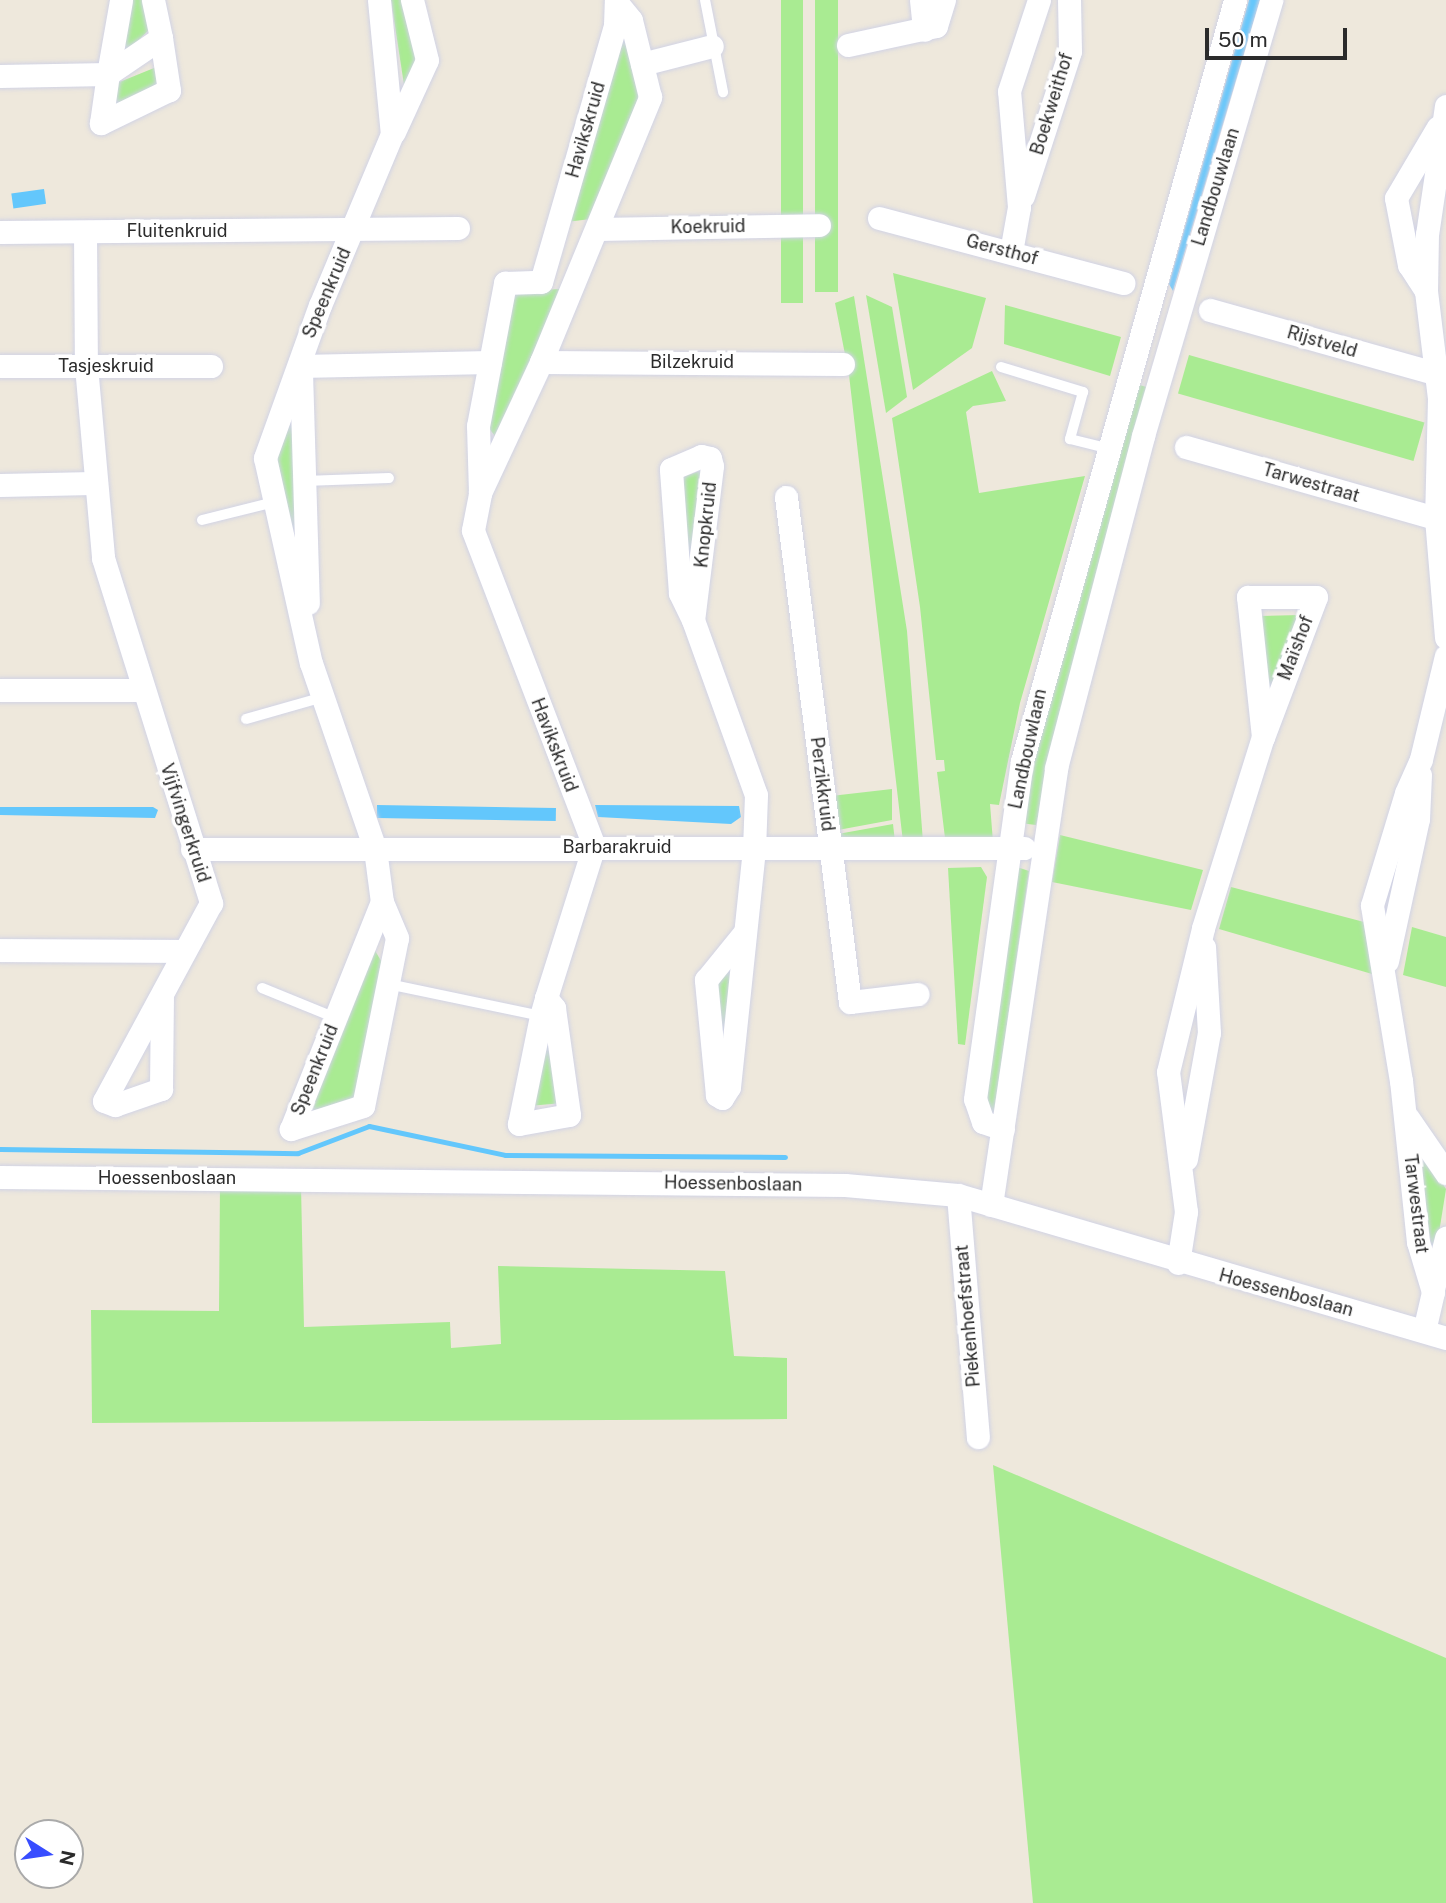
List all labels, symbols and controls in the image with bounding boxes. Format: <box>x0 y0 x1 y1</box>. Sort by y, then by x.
scale bar <box>1208 14 1350 58</box>
text: 50 m <box>1218 27 1268 52</box>
street label: Boekweithof <box>1026 50 1078 158</box>
street label: Havikskruid <box>562 79 610 181</box>
street label: Landbouwlaan <box>1188 125 1244 249</box>
street label: Koekruid <box>670 216 746 238</box>
street label: Fluitenkruid <box>126 220 228 242</box>
street label: Gersthof <box>964 230 1040 270</box>
street label: Speenkruid <box>298 244 356 342</box>
street label: Rijstveld <box>1284 322 1360 362</box>
street label: Bilzekruid <box>650 351 734 373</box>
street label: Tasjeskruid <box>58 355 154 377</box>
street label: Tarwestraat <box>1260 459 1362 507</box>
street label: Knopkruid <box>691 481 721 569</box>
street label: Maïshof <box>1274 613 1318 683</box>
street label: Landbouwlaan <box>1005 687 1051 811</box>
street label: Havikskruid <box>526 695 582 795</box>
street label: Perzikkruid <box>805 736 839 832</box>
street label: Vijfvingerkruid <box>156 761 214 885</box>
street label: Barbarakruid <box>562 836 672 858</box>
street label: Speenkruid <box>287 1021 343 1119</box>
street label: Tarwestraat <box>1399 1153 1433 1255</box>
street label: Hoessenboslaan <box>98 1167 236 1189</box>
street label: Hoessenboslaan <box>664 1172 802 1196</box>
street label: Piekenhoefstraat <box>951 1244 985 1388</box>
street label: Hoessenboslaan <box>1216 1265 1356 1321</box>
north arrow <box>14 1819 84 1889</box>
text: N <box>55 1848 80 1867</box>

